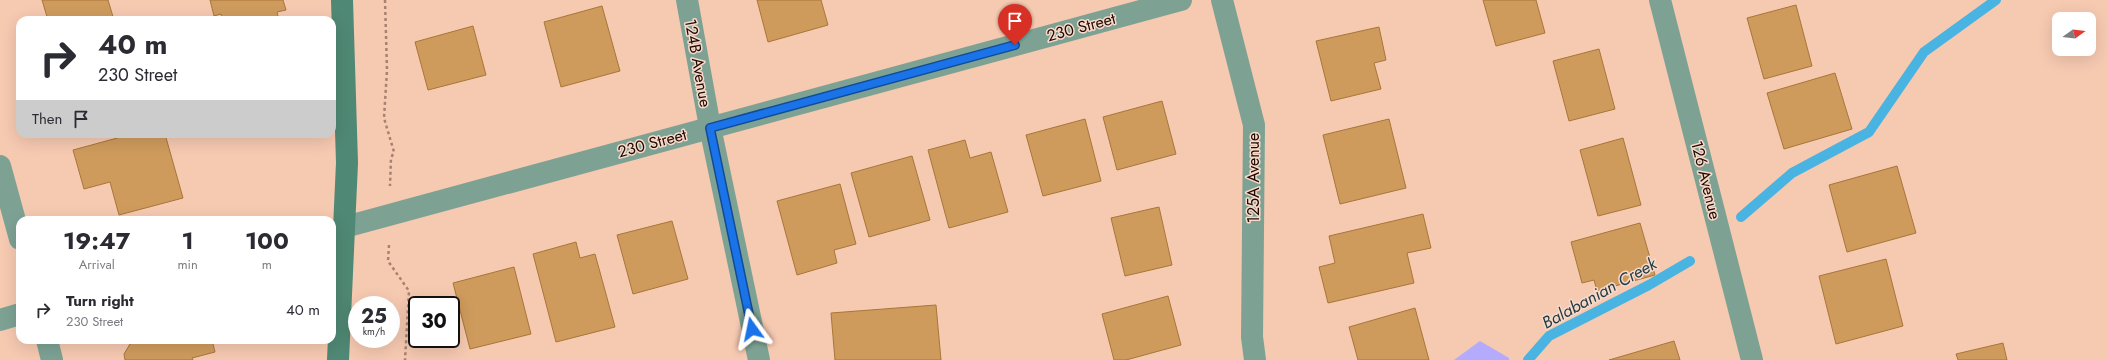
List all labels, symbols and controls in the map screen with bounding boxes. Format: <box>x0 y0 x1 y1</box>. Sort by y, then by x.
pin <box>998 4 1032 45</box>
street label: 230 Street <box>1044 7 1118 47</box>
icon: arrive <box>1004 10 1026 32</box>
north arrow <box>2052 12 2096 56</box>
map controls <box>2052 12 2096 56</box>
street label: 124B Avenue <box>679 17 717 109</box>
text: 40 m <box>98 24 167 65</box>
icon: right <box>32 32 84 84</box>
text: 230 Street <box>98 62 177 88</box>
text: Then <box>32 108 62 130</box>
icon: arrive <box>70 108 92 130</box>
street label: 230 Street <box>615 123 689 163</box>
street label: 125A Avenue <box>1242 133 1265 223</box>
street label: 126 Avenue <box>1685 138 1727 222</box>
text: 19:47 <box>63 223 130 258</box>
text: 1 <box>181 223 194 258</box>
text: 100 <box>245 223 289 258</box>
water label: Balabanian Creek <box>1537 251 1661 334</box>
text: Arrival <box>79 255 115 274</box>
text: min <box>177 255 198 274</box>
text: m <box>262 255 272 274</box>
text: Turn right <box>66 290 134 312</box>
speed limit sign: 30 <box>408 296 460 348</box>
icon: right <box>32 299 54 321</box>
text: 40 m <box>286 299 320 321</box>
text: 25 <box>361 302 387 331</box>
position arrow <box>731 308 773 350</box>
text: 230 Street <box>66 312 123 331</box>
text: km/h <box>363 324 385 339</box>

